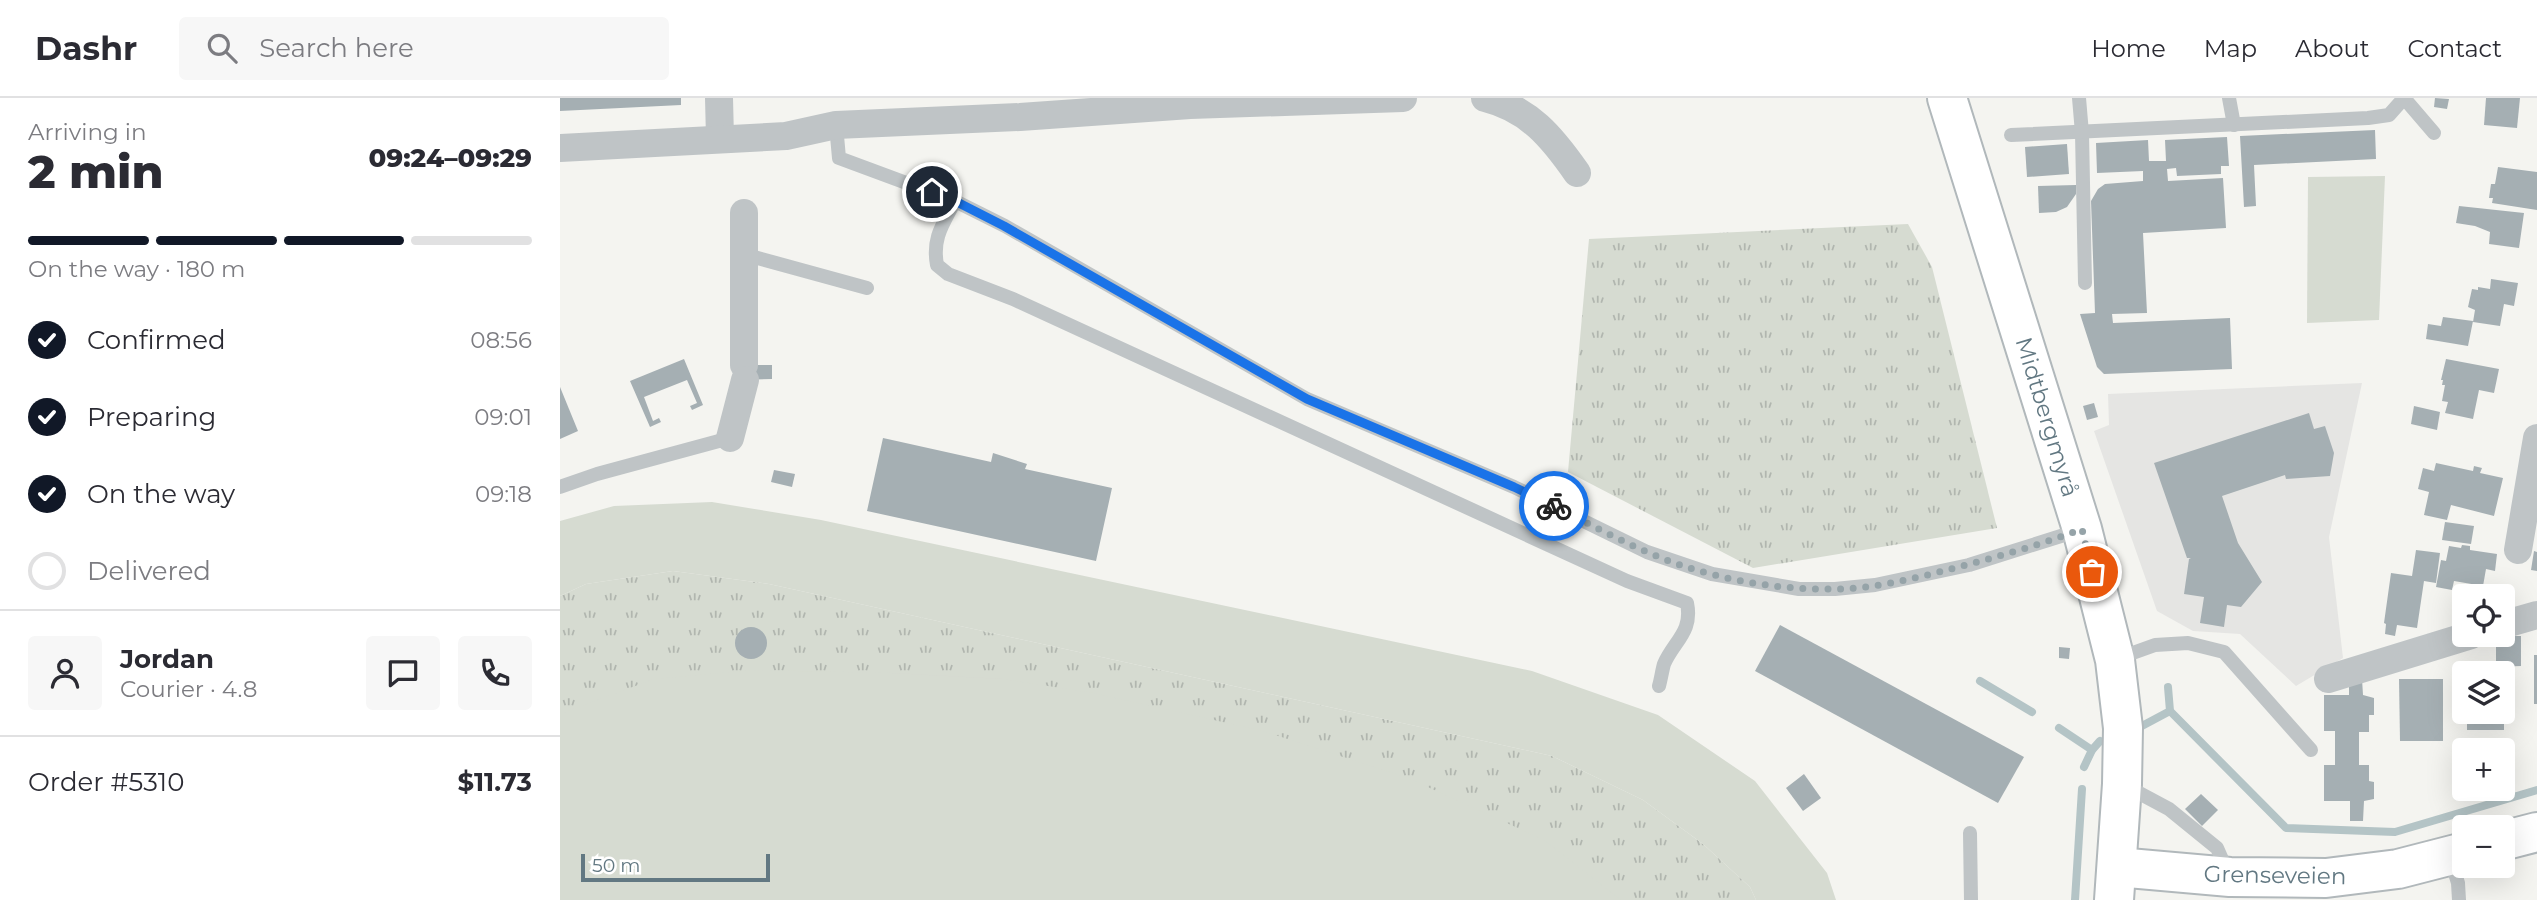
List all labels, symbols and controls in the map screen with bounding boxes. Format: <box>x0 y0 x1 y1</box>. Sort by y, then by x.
search box <box>179 17 669 80</box>
text: Dashr <box>35 28 137 68</box>
icon: search <box>203 29 241 67</box>
text: Search here <box>259 32 414 64</box>
text: Home <box>2091 34 2166 63</box>
text: Map <box>2204 34 2257 63</box>
text: About <box>2295 34 2369 63</box>
text: Contact <box>2407 34 2502 63</box>
text: Arriving in <box>28 118 147 146</box>
text: 09:24–09:29 <box>369 142 532 174</box>
text: 2 min <box>28 143 163 200</box>
pin <box>902 162 962 222</box>
icon: home <box>913 173 951 211</box>
text: On the way · 180 m <box>28 255 246 283</box>
icon: check <box>28 321 66 359</box>
text: Confirmed <box>87 324 226 356</box>
text: 08:56 <box>470 326 532 354</box>
street label: Midtbergmyrå <box>2009 334 2085 500</box>
icon: check <box>28 398 66 436</box>
text: Preparing <box>87 401 216 433</box>
text: 09:01 <box>474 403 532 431</box>
courier <box>1519 471 1589 541</box>
icon: check <box>28 475 66 513</box>
text: On the way <box>87 478 235 510</box>
text: 09:18 <box>475 480 532 508</box>
icon: bike <box>1535 487 1573 525</box>
pin <box>2062 542 2122 602</box>
icon: bag <box>2073 553 2111 591</box>
text: Delivered <box>87 555 211 587</box>
map controls <box>2452 584 2515 878</box>
button: locate <box>2452 584 2515 647</box>
button: person <box>28 636 102 710</box>
button: chat <box>366 636 440 710</box>
button: phone <box>458 636 532 710</box>
text: Jordan <box>120 643 214 675</box>
button: layers <box>2452 661 2515 724</box>
text: Courier · 4.8 <box>120 675 257 703</box>
button: + <box>2452 738 2515 801</box>
text: Order #5310 <box>28 766 184 798</box>
text: $11.73 <box>458 766 532 798</box>
button: − <box>2452 815 2515 878</box>
scale bar <box>581 851 770 883</box>
text: 50 m <box>592 854 640 877</box>
street label: Grenseveien <box>2203 860 2347 890</box>

